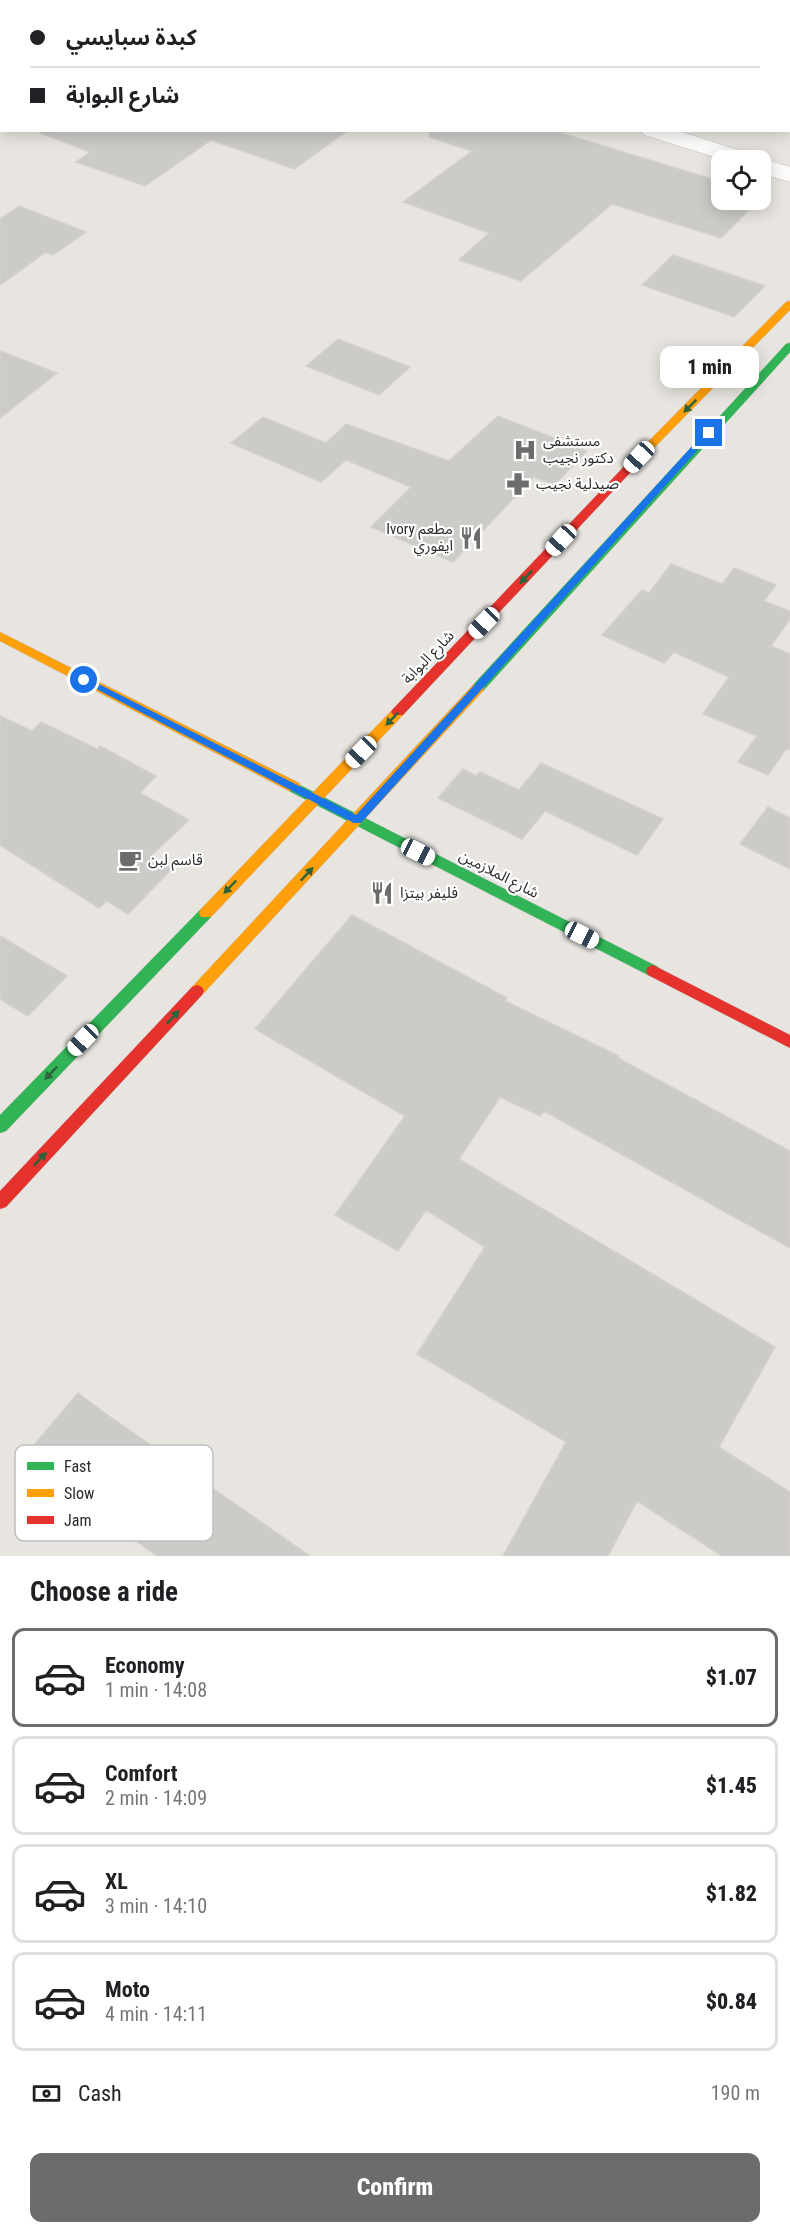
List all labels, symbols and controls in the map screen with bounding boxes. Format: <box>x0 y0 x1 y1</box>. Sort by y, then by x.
text: كبدة سبايسي <box>66 25 197 50</box>
text: شارع البوابة <box>66 83 179 108</box>
map controls <box>711 150 771 210</box>
button: locate <box>711 150 771 210</box>
callout: 1 min <box>660 346 758 388</box>
text: 1 min <box>687 355 732 379</box>
one-way arrow <box>683 398 697 412</box>
route end <box>695 419 722 446</box>
place label: مستشفى دكتور نجيب <box>543 432 614 467</box>
hospital icon: مستشفى دكتور نجيب <box>512 437 538 463</box>
car <box>620 438 658 476</box>
pharmacy icon: صيدلية نجيب <box>505 471 531 497</box>
place label: صيدلية نجيب <box>536 475 619 493</box>
place label: Ivory مطعم ايفوري <box>386 520 453 557</box>
car <box>542 521 580 559</box>
restaurant icon: Ivory مطعم ايفوري <box>458 525 484 551</box>
one-way arrow <box>519 570 533 585</box>
car <box>465 604 503 642</box>
street label: شارع البوابة <box>398 626 460 690</box>
route start <box>70 666 97 693</box>
one-way arrow <box>385 711 399 726</box>
car <box>342 733 380 771</box>
car <box>398 836 438 868</box>
street label: شارع الملازمين <box>455 846 542 905</box>
cafe icon: قاسم لبن <box>117 847 143 873</box>
place label: قاسم لبن <box>148 851 203 871</box>
one-way arrow <box>299 868 313 882</box>
one-way arrow <box>224 880 238 894</box>
restaurant icon: فليفر بيتزا <box>369 880 395 906</box>
place label: فليفر بيتزا <box>400 884 458 902</box>
car <box>562 919 602 951</box>
one-way arrow <box>166 1009 180 1024</box>
car <box>64 1021 102 1059</box>
one-way arrow <box>44 1066 58 1081</box>
one-way arrow <box>33 1152 46 1167</box>
legend <box>15 1445 213 1541</box>
text: Fast <box>64 1457 91 1476</box>
text: Slow <box>64 1484 94 1503</box>
text: Jam <box>64 1511 91 1530</box>
text: Choose a ride <box>30 1576 178 1608</box>
icon: car <box>33 1651 87 1705</box>
text: Economy <box>105 1653 185 1678</box>
text: $1.07 <box>706 1665 757 1690</box>
text: 1 min · 14:08 <box>105 1678 207 1702</box>
icon: car <box>33 1759 87 1813</box>
text: Comfort <box>105 1761 178 1786</box>
text: $1.45 <box>706 1773 757 1798</box>
text: 2 min · 14:09 <box>105 1786 207 1810</box>
icon: car <box>33 1867 87 1921</box>
text: XL <box>105 1869 128 1894</box>
text: $1.82 <box>706 1881 757 1906</box>
text: 3 min · 14:10 <box>105 1894 207 1918</box>
icon: car <box>33 1975 87 2029</box>
text: Moto <box>105 1977 150 2002</box>
text: $0.84 <box>706 1989 757 2014</box>
text: 4 min · 14:11 <box>105 2002 207 2026</box>
icon: cash <box>30 2077 63 2110</box>
text: Cash <box>78 2081 122 2106</box>
text: 190 m <box>711 2081 760 2105</box>
button: Confirm <box>30 2153 760 2222</box>

